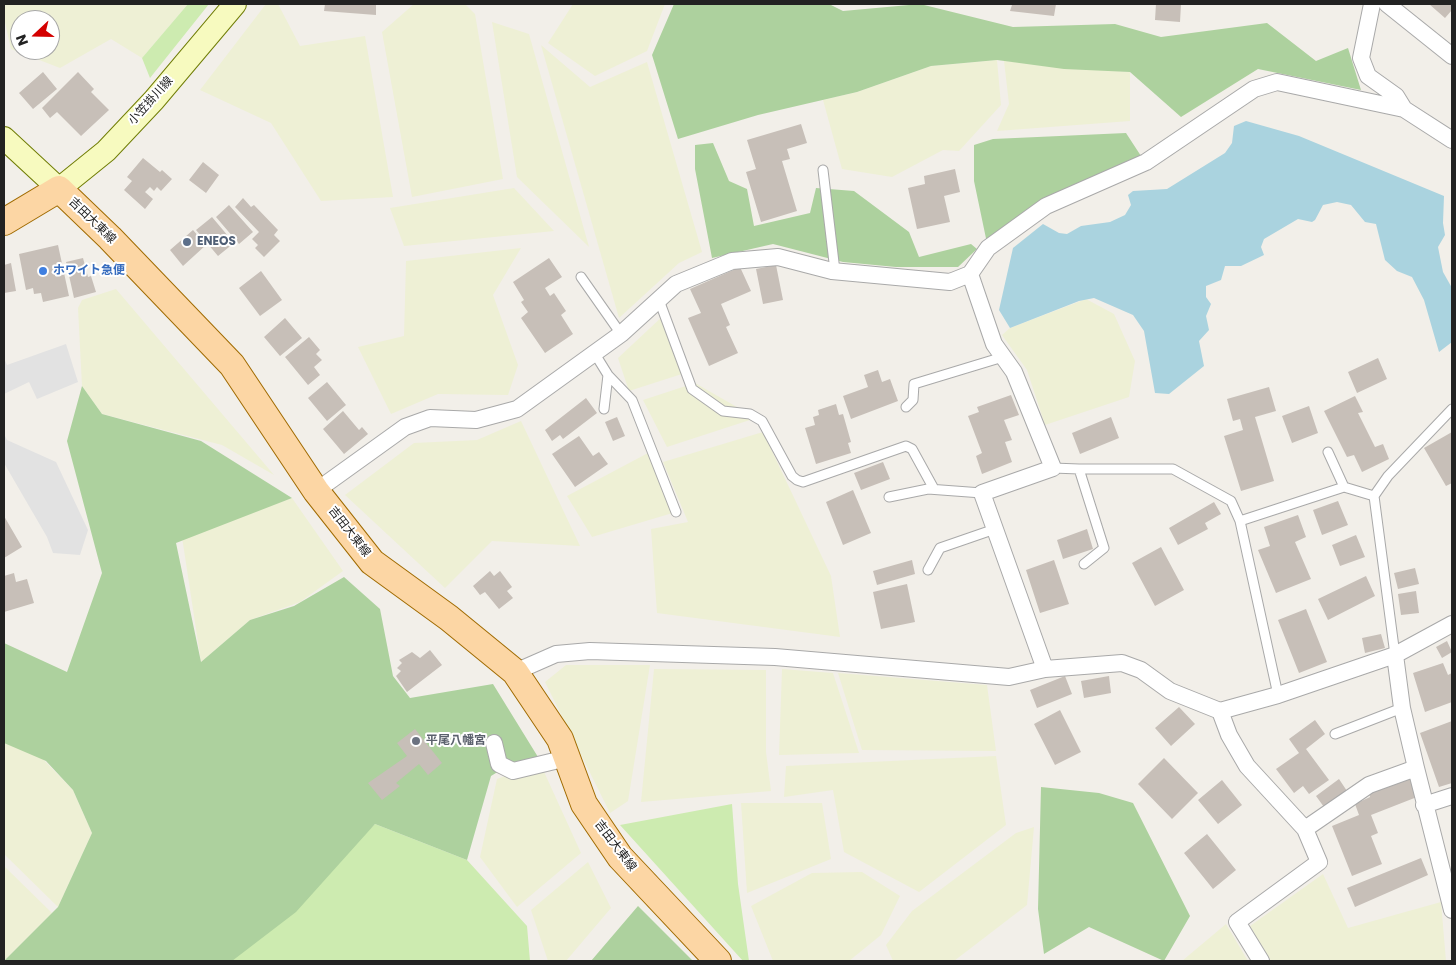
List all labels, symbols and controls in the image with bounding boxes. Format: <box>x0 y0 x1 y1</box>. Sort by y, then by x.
north arrow <box>10 10 60 60</box>
text: N <box>11 32 33 49</box>
street label: 小笠掛川線 <box>126 74 176 128</box>
street label: 吉田大東線 <box>65 195 119 247</box>
place label: ENEOS <box>197 235 236 249</box>
marker: ENEOS <box>181 236 193 248</box>
place label: ホワイト急便 <box>53 264 125 278</box>
marker: ホワイト急便 <box>37 265 49 277</box>
street label: 吉田大東線 <box>325 504 373 560</box>
place label: 平尾八幡宮 <box>426 734 486 748</box>
marker: 平尾八幡宮 <box>410 735 422 747</box>
street label: 吉田大東線 <box>591 818 639 874</box>

